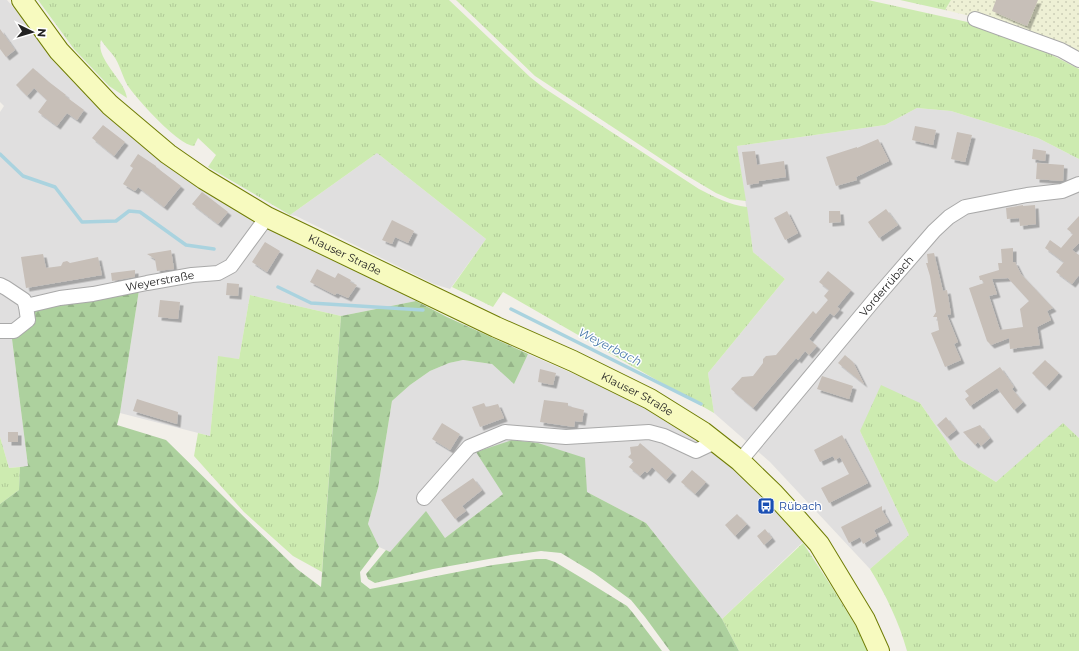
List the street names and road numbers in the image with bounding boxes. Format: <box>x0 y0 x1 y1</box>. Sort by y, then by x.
street label: Klauser Straße <box>306 231 384 278</box>
street label: Vorderrübach <box>856 253 916 320</box>
street label: Weyerstraße <box>124 268 196 294</box>
street label: Klauser Straße <box>599 369 676 419</box>

